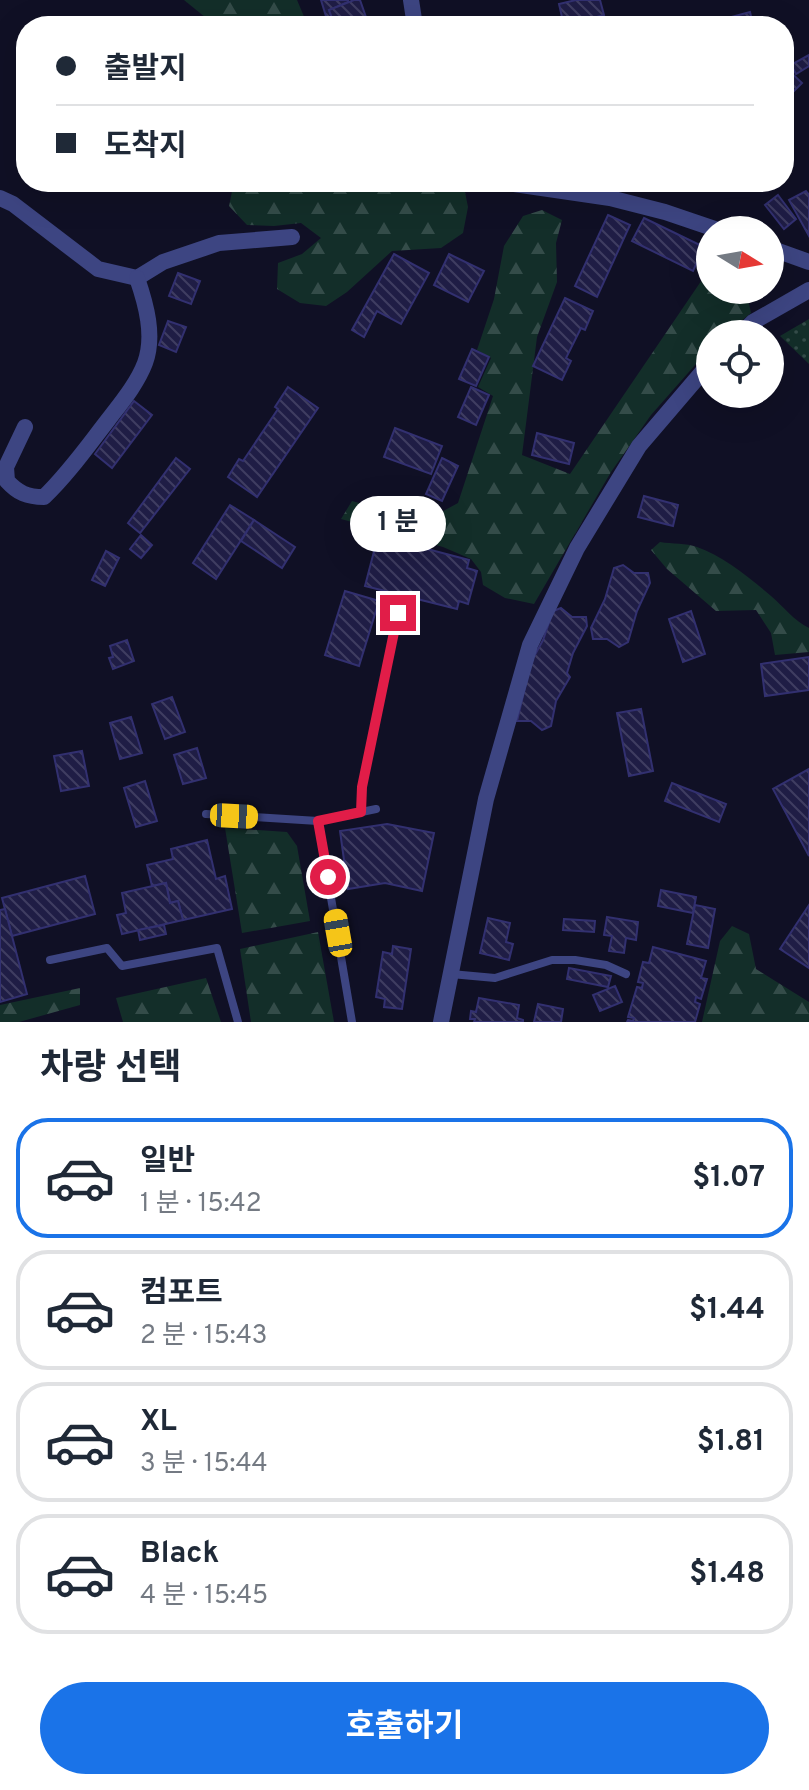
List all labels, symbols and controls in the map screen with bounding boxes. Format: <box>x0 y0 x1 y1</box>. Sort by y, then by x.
text: 출발지 <box>104 52 187 89</box>
text: 도착지 <box>104 129 187 166</box>
north arrow <box>696 216 784 304</box>
map controls <box>696 216 784 408</box>
button: locate <box>696 320 784 408</box>
callout: 1 분 <box>350 497 446 553</box>
text: 1 분 <box>378 507 418 540</box>
route end <box>380 595 416 631</box>
car <box>209 803 259 829</box>
route start <box>310 859 346 895</box>
car <box>322 907 354 959</box>
text: 차량 선택 <box>40 1047 181 1093</box>
icon: car <box>44 1142 116 1214</box>
text: 일반 <box>140 1144 195 1181</box>
text: $1.07 <box>692 1160 765 1197</box>
text: 1 분 · 15:42 <box>140 1188 262 1221</box>
icon: car <box>44 1274 116 1346</box>
text: 컴포트 <box>140 1276 223 1313</box>
text: $1.44 <box>689 1292 765 1329</box>
text: 2 분 · 15:43 <box>140 1320 268 1353</box>
text: XL <box>140 1404 177 1441</box>
icon: car <box>44 1406 116 1478</box>
text: $1.81 <box>697 1424 765 1461</box>
text: 3 분 · 15:44 <box>140 1448 268 1481</box>
text: Black <box>140 1536 219 1573</box>
icon: car <box>44 1538 116 1610</box>
text: $1.48 <box>689 1556 765 1593</box>
text: 4 분 · 15:45 <box>140 1580 268 1613</box>
button: 호출하기 <box>40 1682 769 1774</box>

